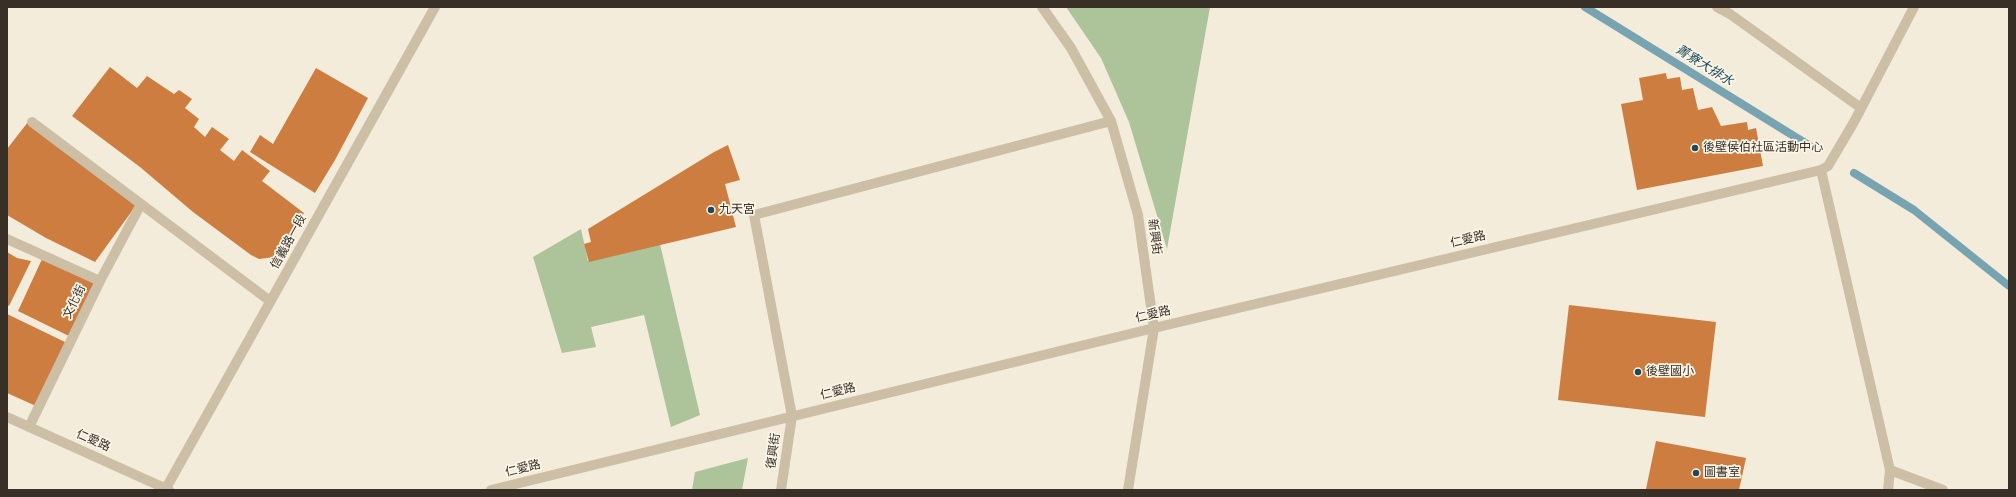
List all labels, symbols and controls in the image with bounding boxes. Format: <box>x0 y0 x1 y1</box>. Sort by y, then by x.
water label: 菁寮大排水 <box>1672 42 1736 90</box>
place label: 後壁侯伯社區活動中心 <box>1703 141 1823 155</box>
marker: 後壁侯伯社區活動中心 <box>1690 143 1700 153</box>
place label: 九天宮 <box>719 203 755 217</box>
marker: 九天宮 <box>706 205 716 215</box>
street label: 信義路一段 <box>268 212 310 272</box>
street label: 新興街 <box>1144 218 1164 256</box>
street label: 仁愛路 <box>1449 229 1487 251</box>
street label: 文化街 <box>61 283 89 321</box>
street label: 仁愛路 <box>1134 304 1172 326</box>
place label: 後壁國小 <box>1646 365 1694 379</box>
marker: 後壁國小 <box>1633 367 1643 377</box>
street label: 仁愛路 <box>819 381 857 403</box>
street label: 仁愛路 <box>74 427 112 455</box>
street label: 復興街 <box>764 432 784 470</box>
street label: 仁愛路 <box>504 458 542 480</box>
place label: 圖書室 <box>1704 466 1740 480</box>
marker: 圖書室 <box>1691 468 1701 478</box>

